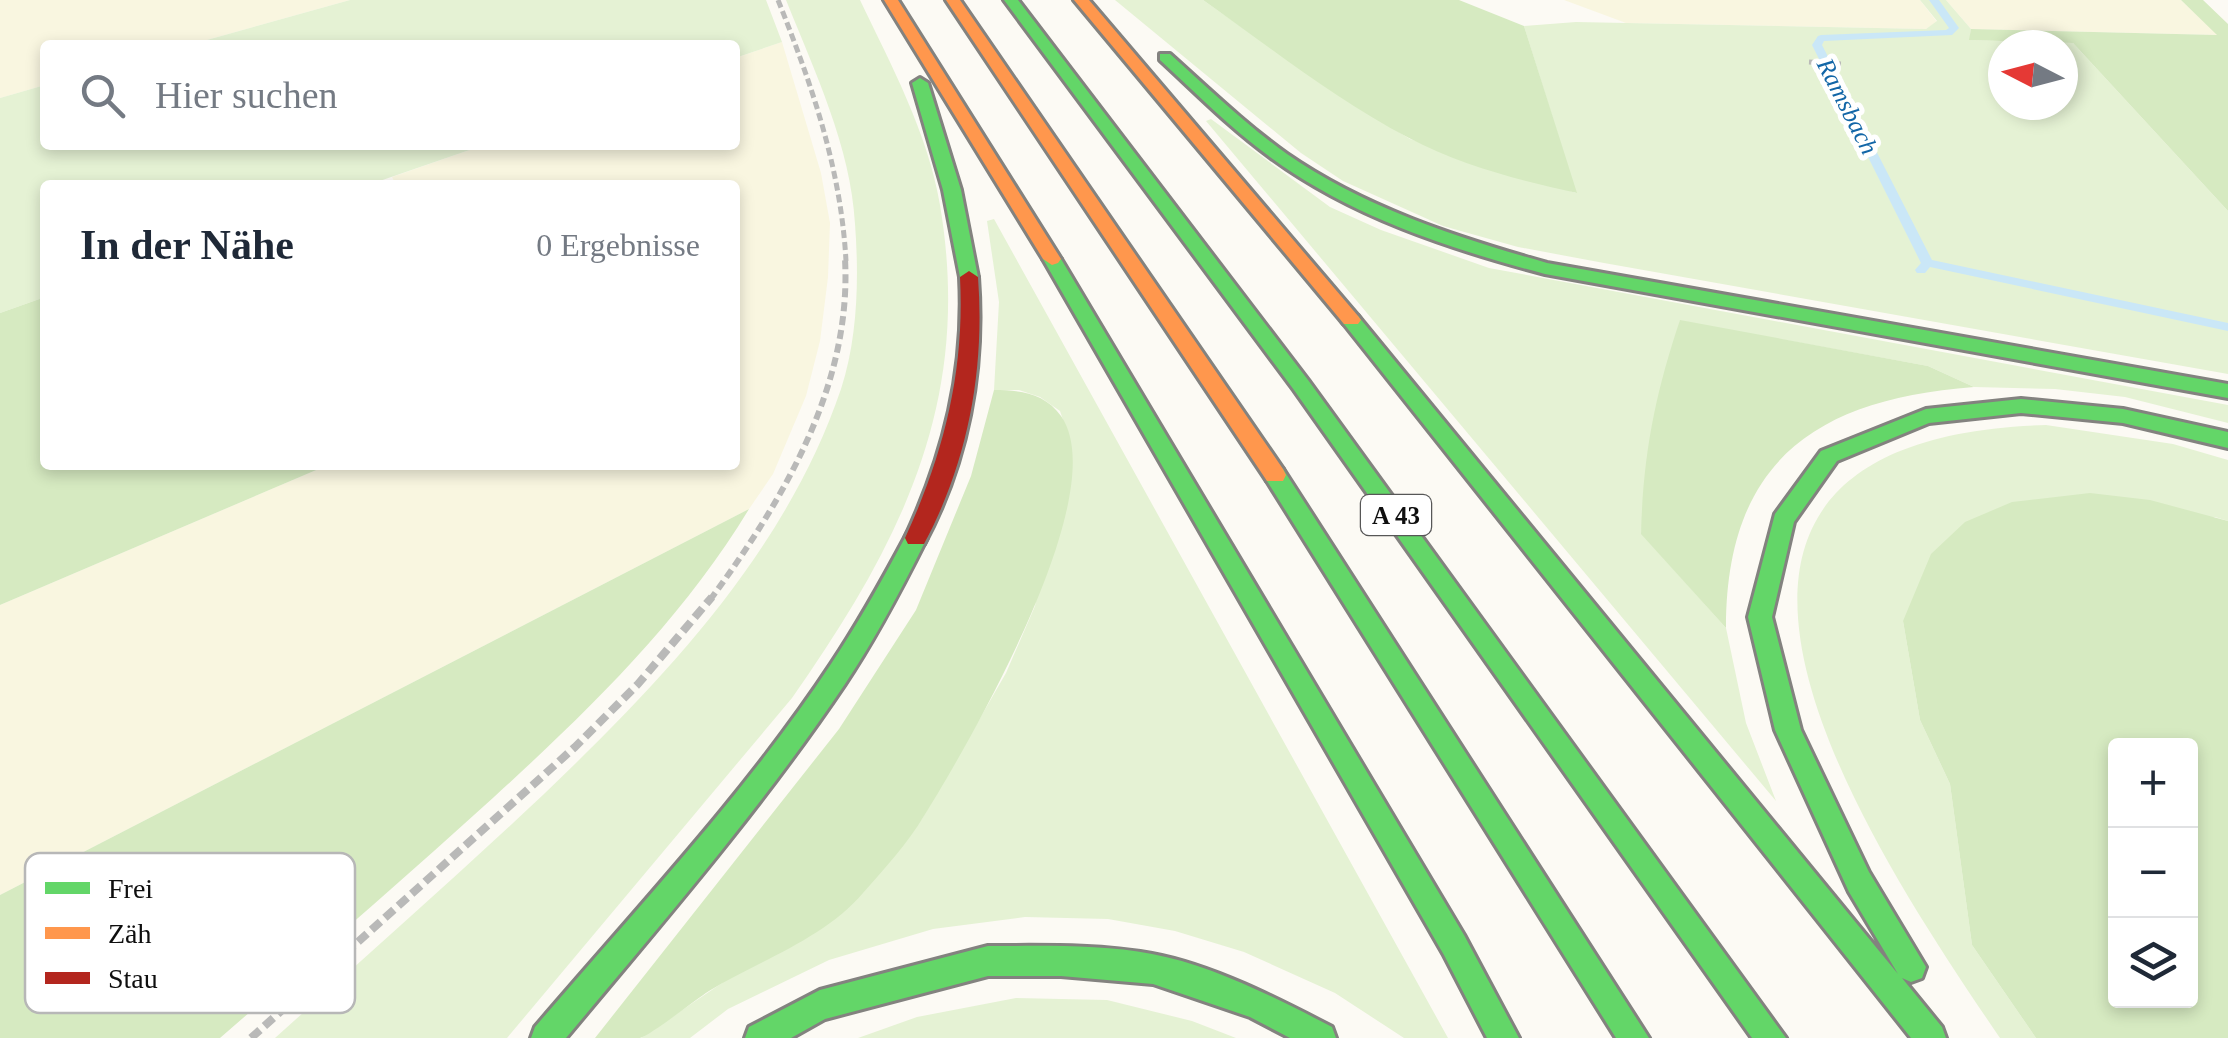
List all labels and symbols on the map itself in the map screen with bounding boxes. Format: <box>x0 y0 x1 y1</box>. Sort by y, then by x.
north arrow <box>1988 30 2078 120</box>
water label: Ramsbach <box>1811 53 1883 159</box>
road number: A 43 <box>1361 495 1431 535</box>
legend <box>25 853 355 1013</box>
text: Frei <box>108 873 153 904</box>
text: Zäh <box>108 918 152 949</box>
text: Stau <box>108 963 158 994</box>

